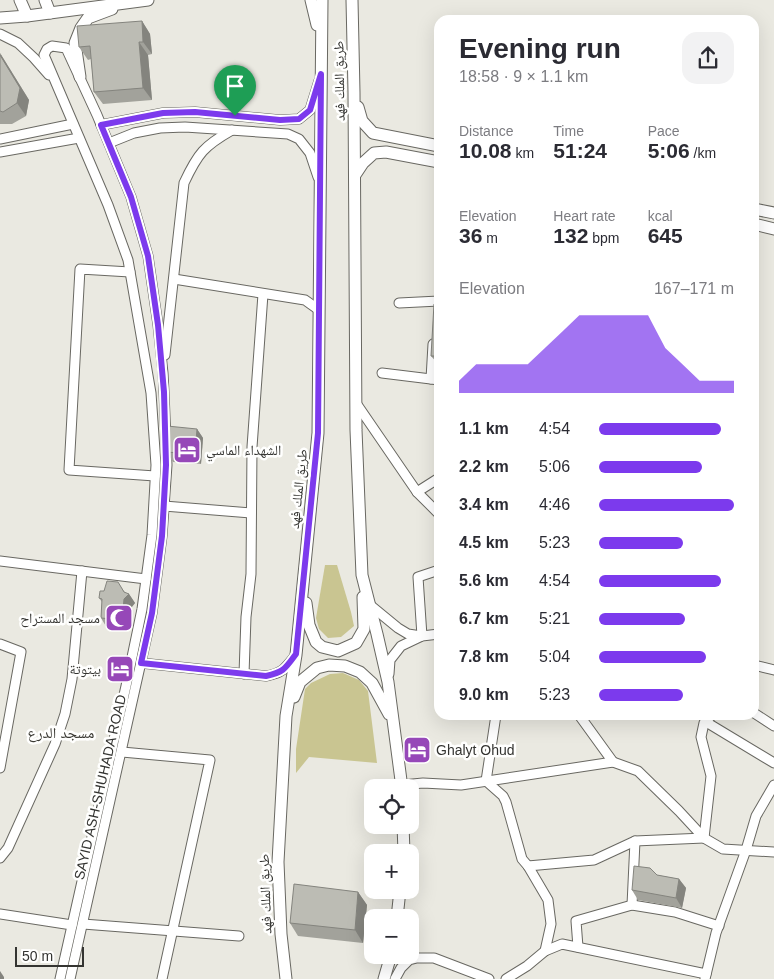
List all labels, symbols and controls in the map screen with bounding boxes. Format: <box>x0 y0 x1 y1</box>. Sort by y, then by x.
button: share <box>682 32 734 84</box>
text: Evening run <box>459 33 621 64</box>
street label: طريق الملك فهد <box>330 41 350 121</box>
pin <box>214 65 256 116</box>
text: 18:58 · 9 × 1.1 km <box>459 68 588 85</box>
icon: arrive <box>221 72 249 100</box>
text: Distance <box>459 123 513 139</box>
text: Time <box>553 123 584 139</box>
text: Pace <box>648 123 680 139</box>
text: 10.08 <box>459 139 512 162</box>
text: 51:24 <box>553 139 607 162</box>
text: 5:06 <box>648 139 690 162</box>
text: km <box>512 145 534 161</box>
text: /km <box>690 145 716 161</box>
text: Elevation <box>459 208 517 224</box>
text: Heart rate <box>553 208 616 224</box>
text: kcal <box>648 208 673 224</box>
text: 36 <box>459 224 482 247</box>
text: 132 <box>553 224 588 247</box>
text: 645 <box>648 224 683 247</box>
text: m <box>482 230 498 246</box>
text: bpm <box>588 230 620 246</box>
text: Elevation <box>459 280 525 297</box>
text: 167–171 m <box>654 280 734 297</box>
text: 1.1 km <box>459 420 509 437</box>
text: 4:54 <box>539 420 570 437</box>
hotel icon: الشهداء الماسي <box>172 435 202 465</box>
place label: الشهداء الماسي <box>206 442 281 462</box>
street label: طريق الملك فهد <box>286 448 312 530</box>
text: 2.2 km <box>459 458 509 475</box>
text: 5:06 <box>539 458 570 475</box>
text: 3.4 km <box>459 496 509 513</box>
text: 4:46 <box>539 496 570 513</box>
text: 4.5 km <box>459 534 509 551</box>
text: 5:23 <box>539 534 570 551</box>
text: 5.6 km <box>459 572 509 589</box>
text: 4:54 <box>539 572 570 589</box>
mosque icon: مسجد المستراح <box>104 603 134 633</box>
place label: مسجد المستراح <box>20 610 100 628</box>
text: 6.7 km <box>459 610 509 627</box>
text: 5:21 <box>539 610 570 627</box>
text: 7.8 km <box>459 648 509 665</box>
text: 5:04 <box>539 648 570 665</box>
hotel icon: بيتوتة <box>105 654 135 684</box>
place label: بيتوتة <box>69 661 101 678</box>
text: 9.0 km <box>459 686 509 703</box>
text: 5:23 <box>539 686 570 703</box>
street label: SAYID ASH-SHUHADA ROAD <box>71 693 129 881</box>
district label: مسجد الدرع <box>28 724 95 743</box>
hotel icon: Ghalyt Ohud <box>402 735 432 765</box>
place label: Ghalyt Ohud <box>436 742 515 758</box>
map controls <box>364 779 419 964</box>
button: locate <box>364 779 419 834</box>
button: + <box>364 844 419 899</box>
street label: طريق الملك فهد <box>256 854 276 934</box>
button: − <box>364 909 419 964</box>
scale bar <box>15 944 84 967</box>
text: 50 m <box>22 948 53 964</box>

